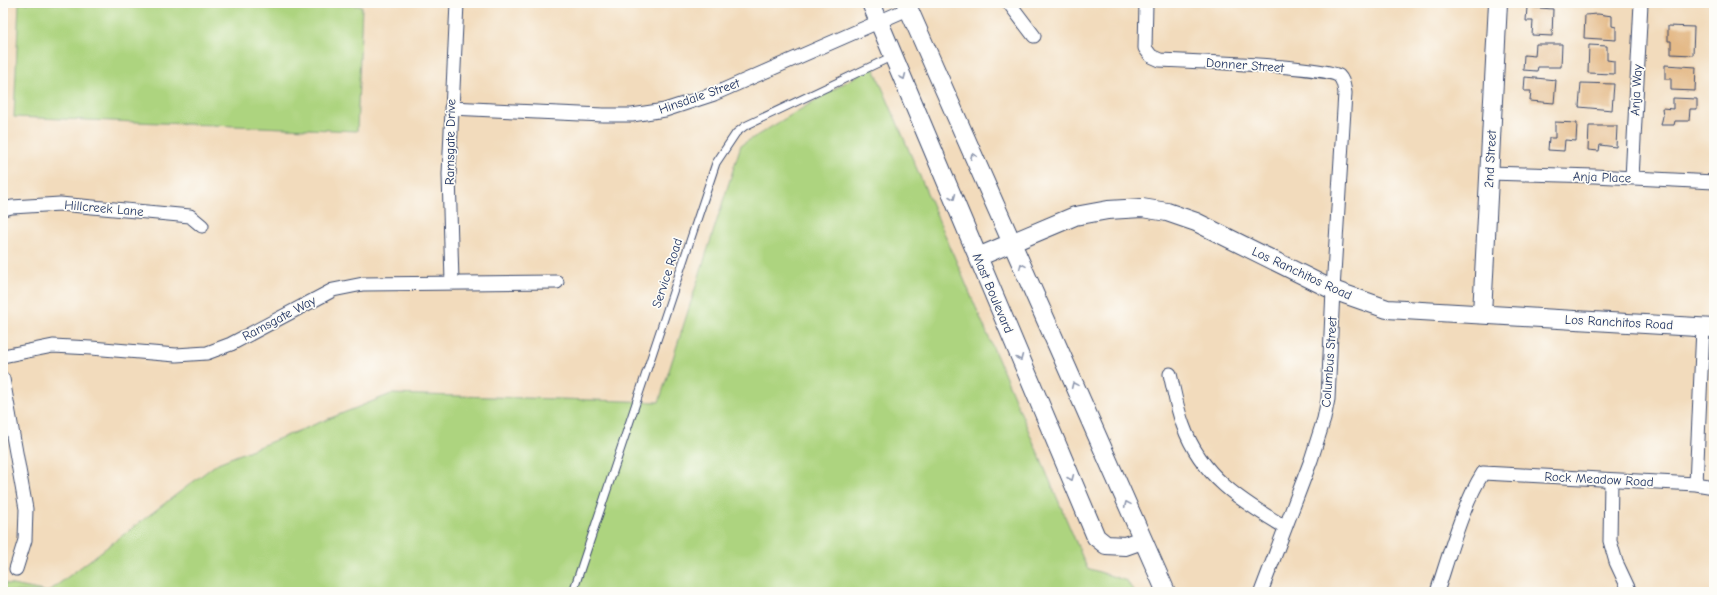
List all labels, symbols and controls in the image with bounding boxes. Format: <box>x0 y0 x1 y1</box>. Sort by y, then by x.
street label: Donner Street <box>1206 55 1286 75</box>
street label: Anja Way <box>1627 64 1645 116</box>
one-way arrow <box>898 74 906 81</box>
street label: Hinsdale Street <box>656 75 743 117</box>
street label: Ramsgate Drive <box>442 98 458 185</box>
street label: 2nd Street <box>1481 128 1499 188</box>
one-way arrow <box>970 153 978 160</box>
street label: Anja Place <box>1573 168 1632 186</box>
one-way arrow <box>948 194 956 201</box>
street label: Hillcreek Lane <box>64 197 145 219</box>
street label: Service Road <box>649 236 685 310</box>
street label: Los Ranchitos Road <box>1250 243 1354 303</box>
street label: Mast Boulevard <box>969 251 1017 335</box>
one-way arrow <box>1019 263 1027 270</box>
street label: Ramsgate Way <box>240 292 318 344</box>
street label: Los Ranchitos Road <box>1564 312 1674 332</box>
street label: Columbus Street <box>1318 315 1340 408</box>
one-way arrow <box>1016 354 1024 361</box>
one-way arrow <box>1071 382 1079 389</box>
street label: Rock Meadow Road <box>1544 469 1654 489</box>
one-way arrow <box>1066 473 1074 481</box>
one-way arrow <box>1123 501 1131 508</box>

